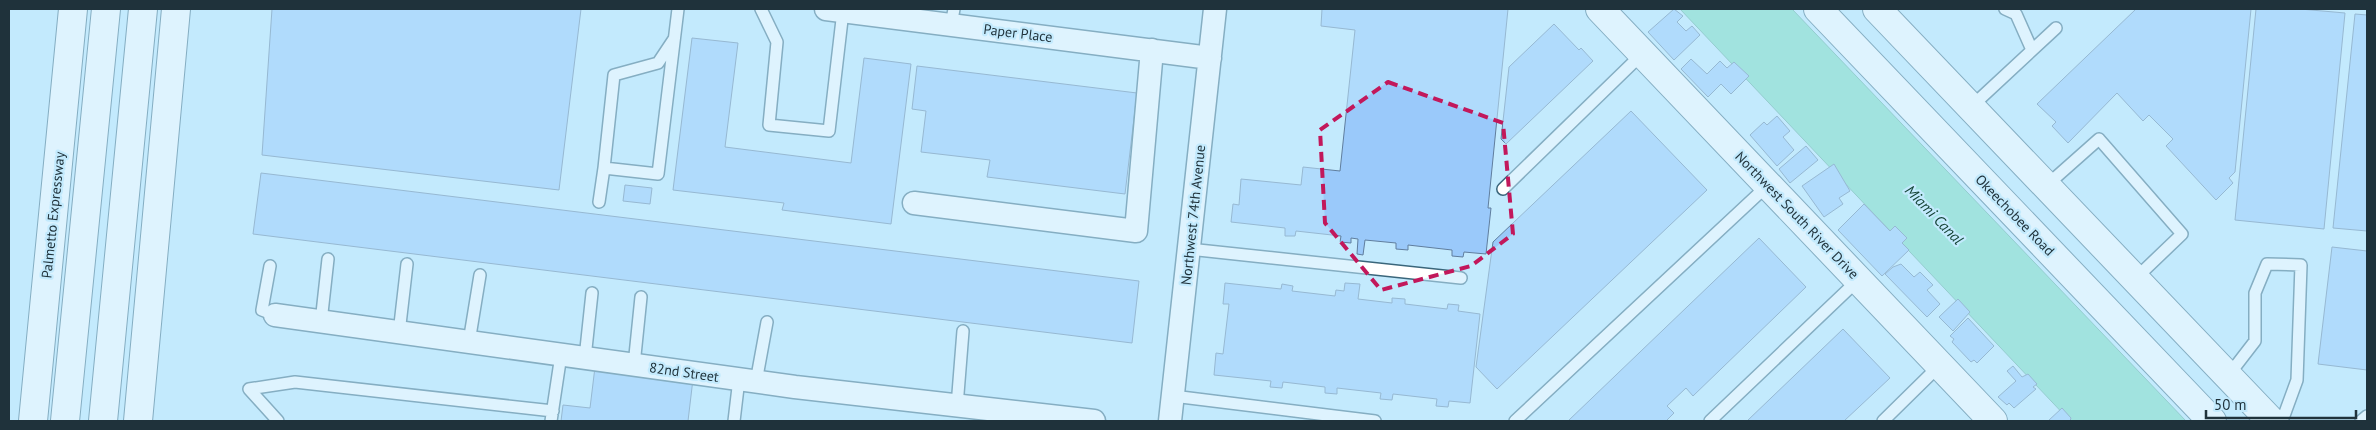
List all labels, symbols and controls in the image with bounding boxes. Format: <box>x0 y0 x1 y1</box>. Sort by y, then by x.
street label: Paper Place <box>982 20 1054 46</box>
street label: Northwest 74th Avenue <box>1177 144 1209 286</box>
street label: Northwest South River Drive <box>1731 147 1863 283</box>
street label: Palmetto Expressway <box>37 150 69 279</box>
street label: Okeechobee Road <box>1972 170 2058 260</box>
water label: Miami Canal <box>1901 181 1968 249</box>
street label: 82nd Street <box>648 358 720 386</box>
scale bar <box>2206 388 2356 420</box>
text: 50 m <box>2214 395 2247 414</box>

